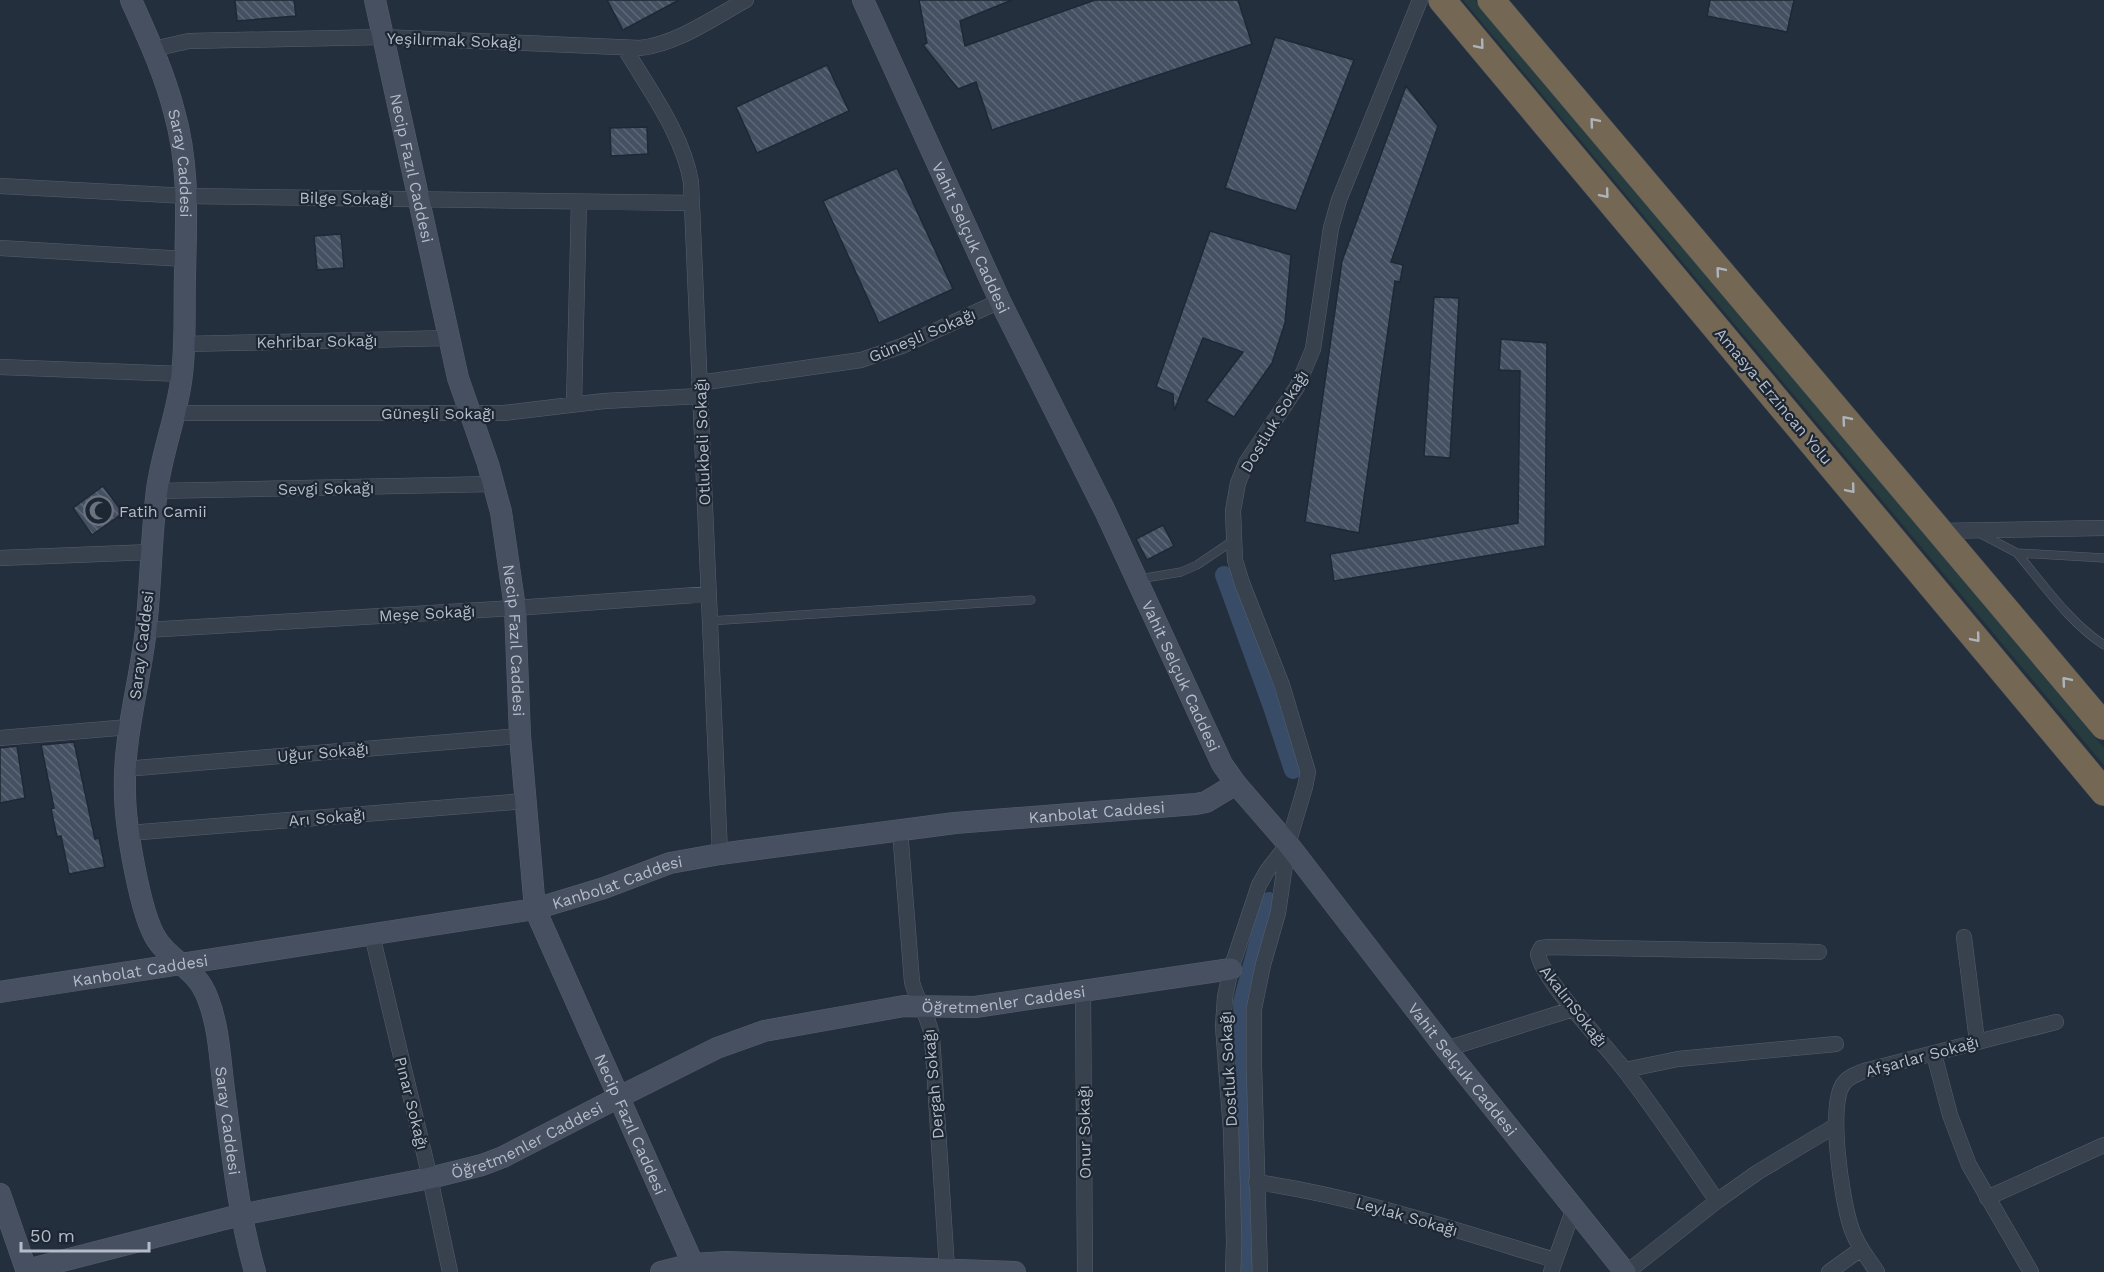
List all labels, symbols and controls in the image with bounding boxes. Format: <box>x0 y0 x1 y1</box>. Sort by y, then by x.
street label: Yeşilırmak Sokağı <box>386 29 522 52</box>
one-way arrow <box>1473 38 1484 49</box>
street label: Necip Fazıl Caddesi <box>386 92 437 245</box>
street label: Saray Caddesi <box>164 107 195 217</box>
one-way arrow <box>1590 118 1601 129</box>
street label: Vahit Selçuk Caddesi <box>928 159 1014 317</box>
one-way arrow <box>1598 187 1609 198</box>
street label: Bilge Sokağı <box>299 188 393 209</box>
one-way arrow <box>1716 267 1727 278</box>
street label: Güneşli Sokağı <box>866 304 978 367</box>
street label: Amasya-Erzincan Yolu <box>1711 324 1836 468</box>
street label: Kehribar Sokağı <box>256 331 378 352</box>
street label: Dostluk Sokağı <box>1236 367 1312 476</box>
street label: Otlukbeli Sokağı <box>691 378 714 506</box>
street label: Güneşli Sokağı <box>381 404 495 423</box>
one-way arrow <box>1842 416 1853 427</box>
street label: Sevgi Sokağı <box>278 478 374 499</box>
one-way arrow <box>1844 482 1855 493</box>
mosque icon: Fatih Camii <box>82 495 114 527</box>
place label: Fatih Camii <box>119 502 207 521</box>
street label: Necip Fazıl Caddesi <box>499 563 528 717</box>
street label: Saray Caddesi <box>125 590 158 701</box>
street label: Vahit Selçuk Caddesi <box>1138 597 1224 755</box>
street label: Meşe Sokağı <box>378 601 476 626</box>
one-way arrow <box>1969 632 1980 643</box>
one-way arrow <box>2062 677 2073 688</box>
street label: Uğur Sokağı <box>277 739 370 766</box>
street label: Kanbolat Caddesi <box>1028 797 1166 827</box>
street label: Arı Sokağı <box>288 805 366 830</box>
street label: Kanbolat Caddesi <box>550 852 684 913</box>
street label: Kanbolat Caddesi <box>71 951 209 991</box>
street label: AkalınSokağı <box>1536 962 1611 1051</box>
street label: Öğretmenler Caddesi <box>922 982 1087 1017</box>
street label: Vahit Selçuk Caddesi <box>1404 999 1521 1140</box>
street label: Dostluk Sokağı <box>1216 1011 1241 1127</box>
street label: Dergah Sokağı <box>919 1028 948 1140</box>
street label: Afşarlar Sokağı <box>1863 1032 1981 1081</box>
street label: Necip Fazıl Caddesi <box>591 1051 670 1198</box>
street label: Pınar Sokağı <box>391 1055 432 1152</box>
street label: Saray Caddesi <box>211 1065 244 1176</box>
street label: Onur Sokağı <box>1074 1085 1095 1179</box>
street label: Öğretmenler Caddesi <box>449 1098 606 1182</box>
street label: Leylak Sokağı <box>1354 1193 1460 1240</box>
scale bar <box>21 1215 148 1253</box>
text: 50 m <box>30 1225 75 1246</box>

